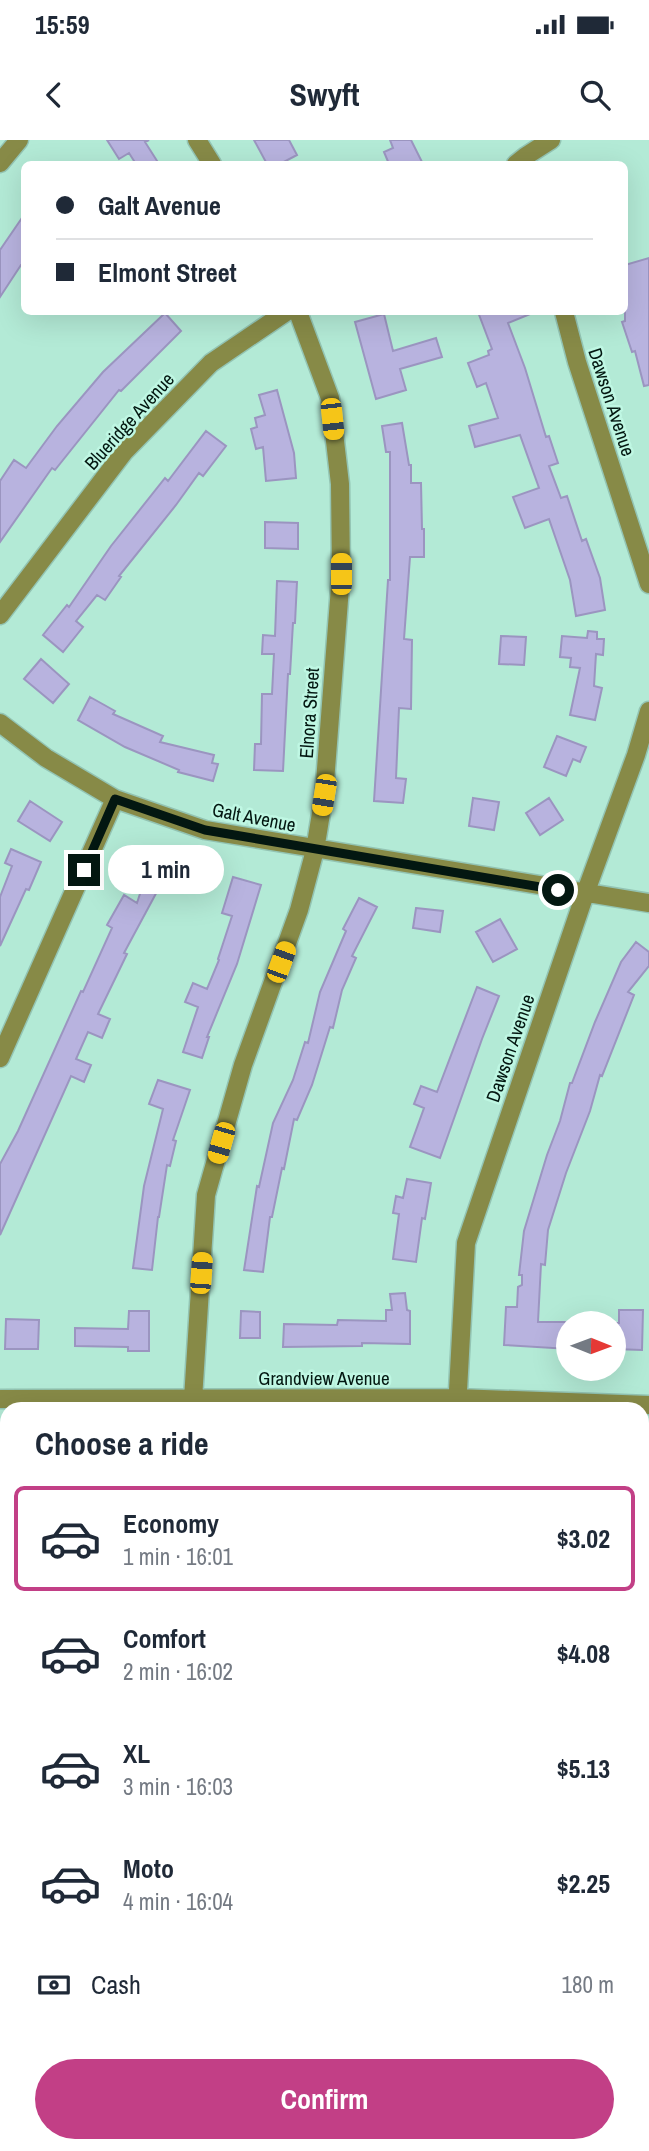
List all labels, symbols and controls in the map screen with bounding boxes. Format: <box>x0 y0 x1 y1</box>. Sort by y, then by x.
text: 15:59 <box>35 7 90 42</box>
text: Swyft <box>290 73 359 116</box>
icon: back <box>35 76 73 114</box>
icon: search <box>576 76 614 114</box>
text: Galt Avenue <box>98 188 221 223</box>
text: Elmont Street <box>98 255 237 290</box>
street label: Dawson Avenue <box>582 345 642 459</box>
street label: Blueridge Avenue <box>78 367 180 475</box>
car <box>320 397 345 441</box>
car <box>331 553 352 595</box>
street label: Elnora Street <box>293 666 325 759</box>
car <box>311 773 338 817</box>
street label: Galt Avenue <box>210 796 298 838</box>
callout: 1 min <box>108 846 224 894</box>
route end <box>68 854 100 886</box>
text: 1 min <box>141 854 191 885</box>
route start <box>542 874 574 906</box>
car <box>264 939 299 985</box>
street label: Dawson Avenue <box>479 991 541 1105</box>
car <box>206 1120 237 1166</box>
car <box>190 1251 213 1295</box>
north arrow <box>556 1311 626 1381</box>
map controls <box>556 1311 626 1381</box>
street label: Grandview Avenue <box>258 1365 390 1391</box>
text: Choose a ride <box>35 1422 209 1465</box>
text: Economy <box>123 1506 219 1541</box>
icon: car <box>39 1507 102 1570</box>
text: $3.02 <box>557 1521 610 1556</box>
text: 1 min · 16:01 <box>123 1541 233 1572</box>
text: Comfort <box>123 1621 206 1656</box>
icon: car <box>39 1622 102 1685</box>
text: $4.08 <box>557 1636 610 1671</box>
text: 2 min · 16:02 <box>123 1656 233 1687</box>
text: XL <box>123 1736 150 1771</box>
icon: car <box>39 1737 102 1800</box>
text: $5.13 <box>557 1751 610 1786</box>
text: 3 min · 16:03 <box>123 1771 233 1802</box>
text: Moto <box>123 1851 174 1886</box>
icon: car <box>39 1852 102 1915</box>
text: $2.25 <box>557 1866 610 1901</box>
text: 4 min · 16:04 <box>123 1886 233 1917</box>
icon: cash <box>35 1966 73 2004</box>
text: Cash <box>91 1967 141 2002</box>
text: 180 m <box>562 1969 614 2000</box>
button: Confirm <box>35 2059 614 2139</box>

